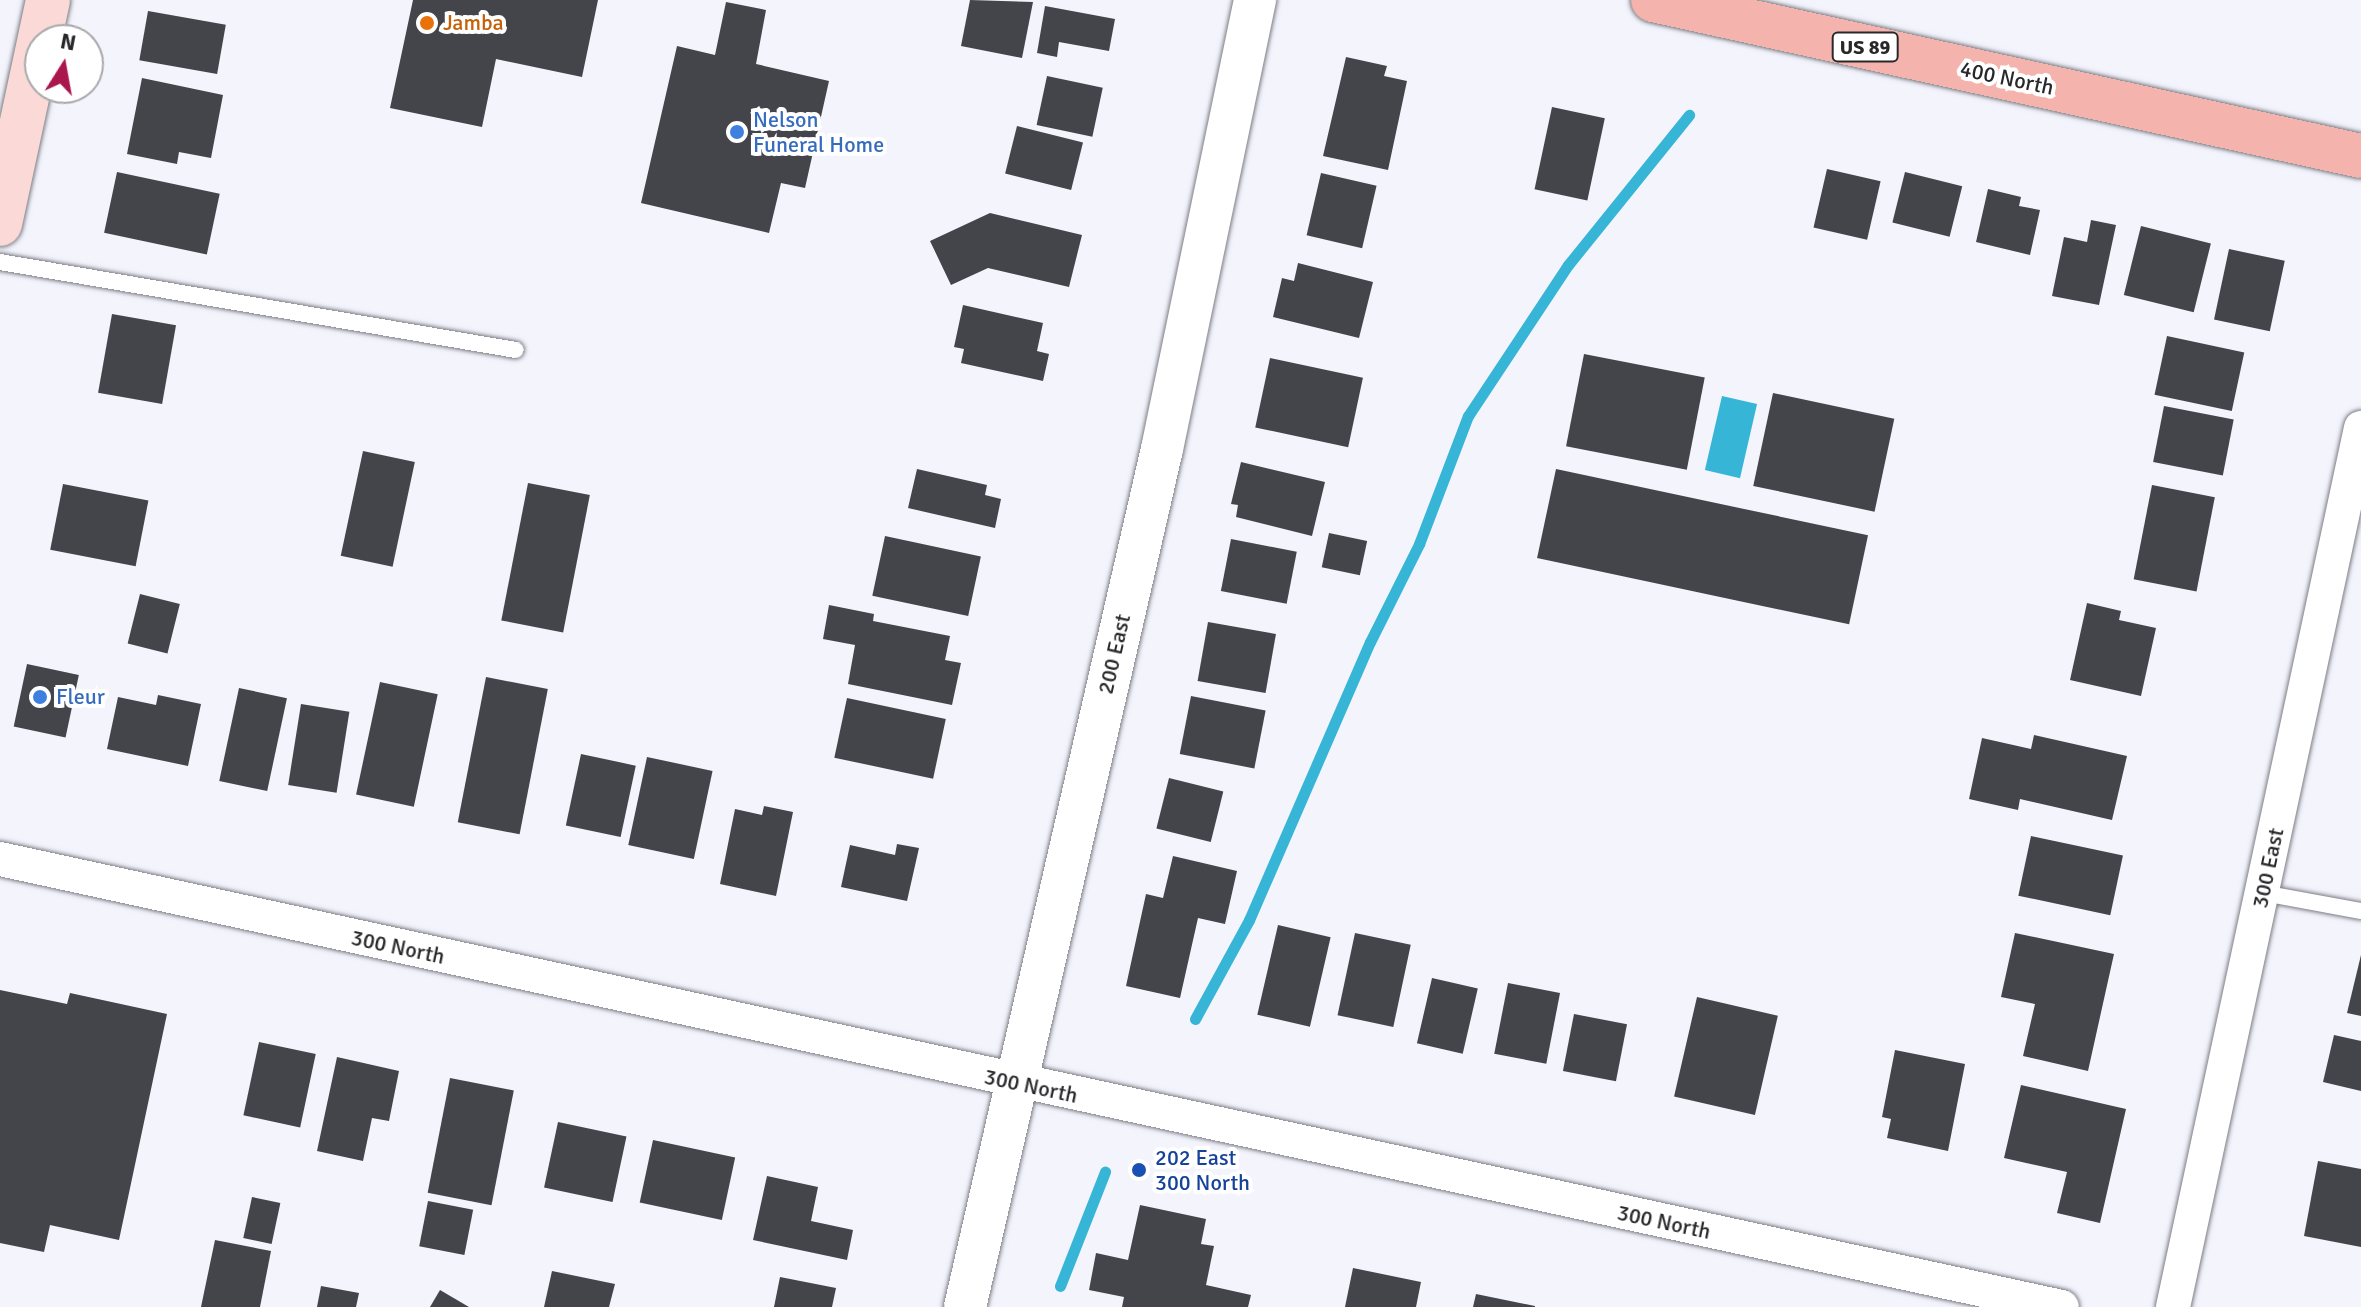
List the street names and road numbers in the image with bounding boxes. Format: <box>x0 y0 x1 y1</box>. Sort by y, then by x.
road number: US 89 <box>1831 31 1899 63</box>
street label: 400 North <box>1958 55 2056 101</box>
street label: 200 East <box>1092 611 1136 697</box>
street label: 300 East <box>2247 826 2289 910</box>
street label: 300 North <box>349 924 447 970</box>
street label: 300 North <box>982 1063 1080 1109</box>
street label: 300 North <box>1615 1199 1713 1245</box>

